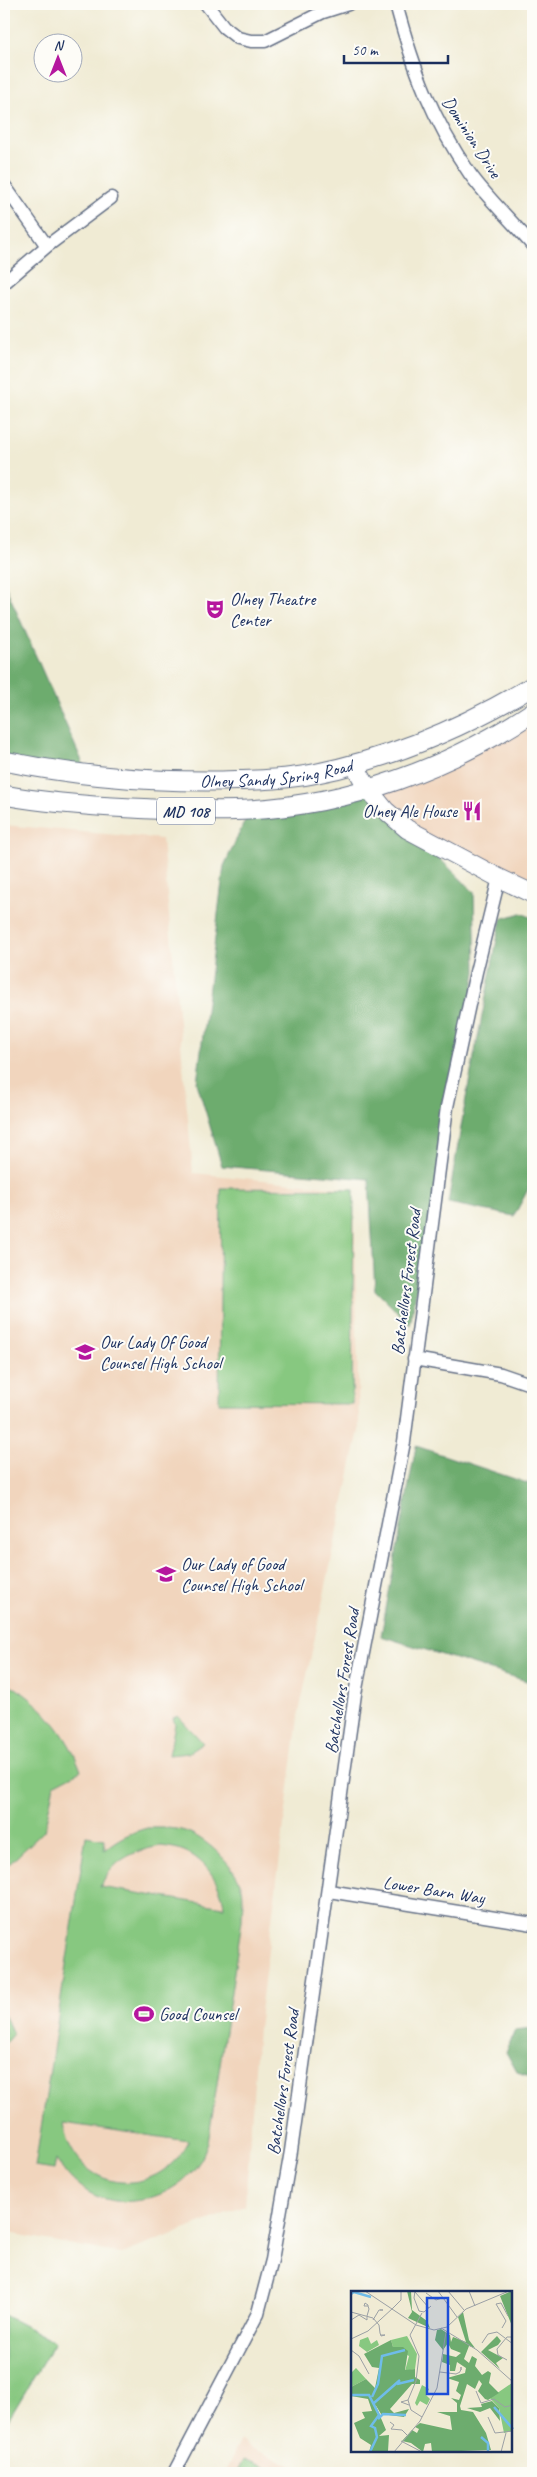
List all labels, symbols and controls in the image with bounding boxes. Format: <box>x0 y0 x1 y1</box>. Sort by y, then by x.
north arrow <box>32 32 82 82</box>
scale bar <box>344 32 448 64</box>
text: N <box>54 37 65 54</box>
text: 50 m <box>352 41 379 60</box>
street label: Dominion Drive <box>437 92 507 183</box>
place label: Olney Theatre Center <box>230 588 316 631</box>
theatre icon: Olney Theatre Center <box>204 598 226 620</box>
street label: Olney Sandy Spring Road <box>200 754 357 792</box>
road number: MD 108 <box>157 798 215 824</box>
place label: Olney Ale House <box>363 800 458 822</box>
restaurant icon: Olney Ale House <box>461 800 483 822</box>
street label: Batchellors Forest Road <box>386 1205 426 1356</box>
place label: Our Lady Of Good Counsel High School <box>100 1331 224 1374</box>
school or university icon: Our Lady Of Good Counsel High School <box>74 1341 96 1363</box>
place label: Our Lady of Good Counsel High School <box>181 1553 305 1596</box>
school or university icon: Our Lady of Good Counsel High School <box>155 1563 177 1585</box>
street label: Batchellors Forest Road <box>320 1604 365 1755</box>
street label: Lower Barn Way <box>382 1871 488 1909</box>
sports icon: Good Counsel <box>133 2003 155 2025</box>
place label: Good Counsel <box>159 2003 240 2025</box>
street label: Batchellors Forest Road <box>262 2005 305 2156</box>
inset map <box>351 2291 512 2452</box>

